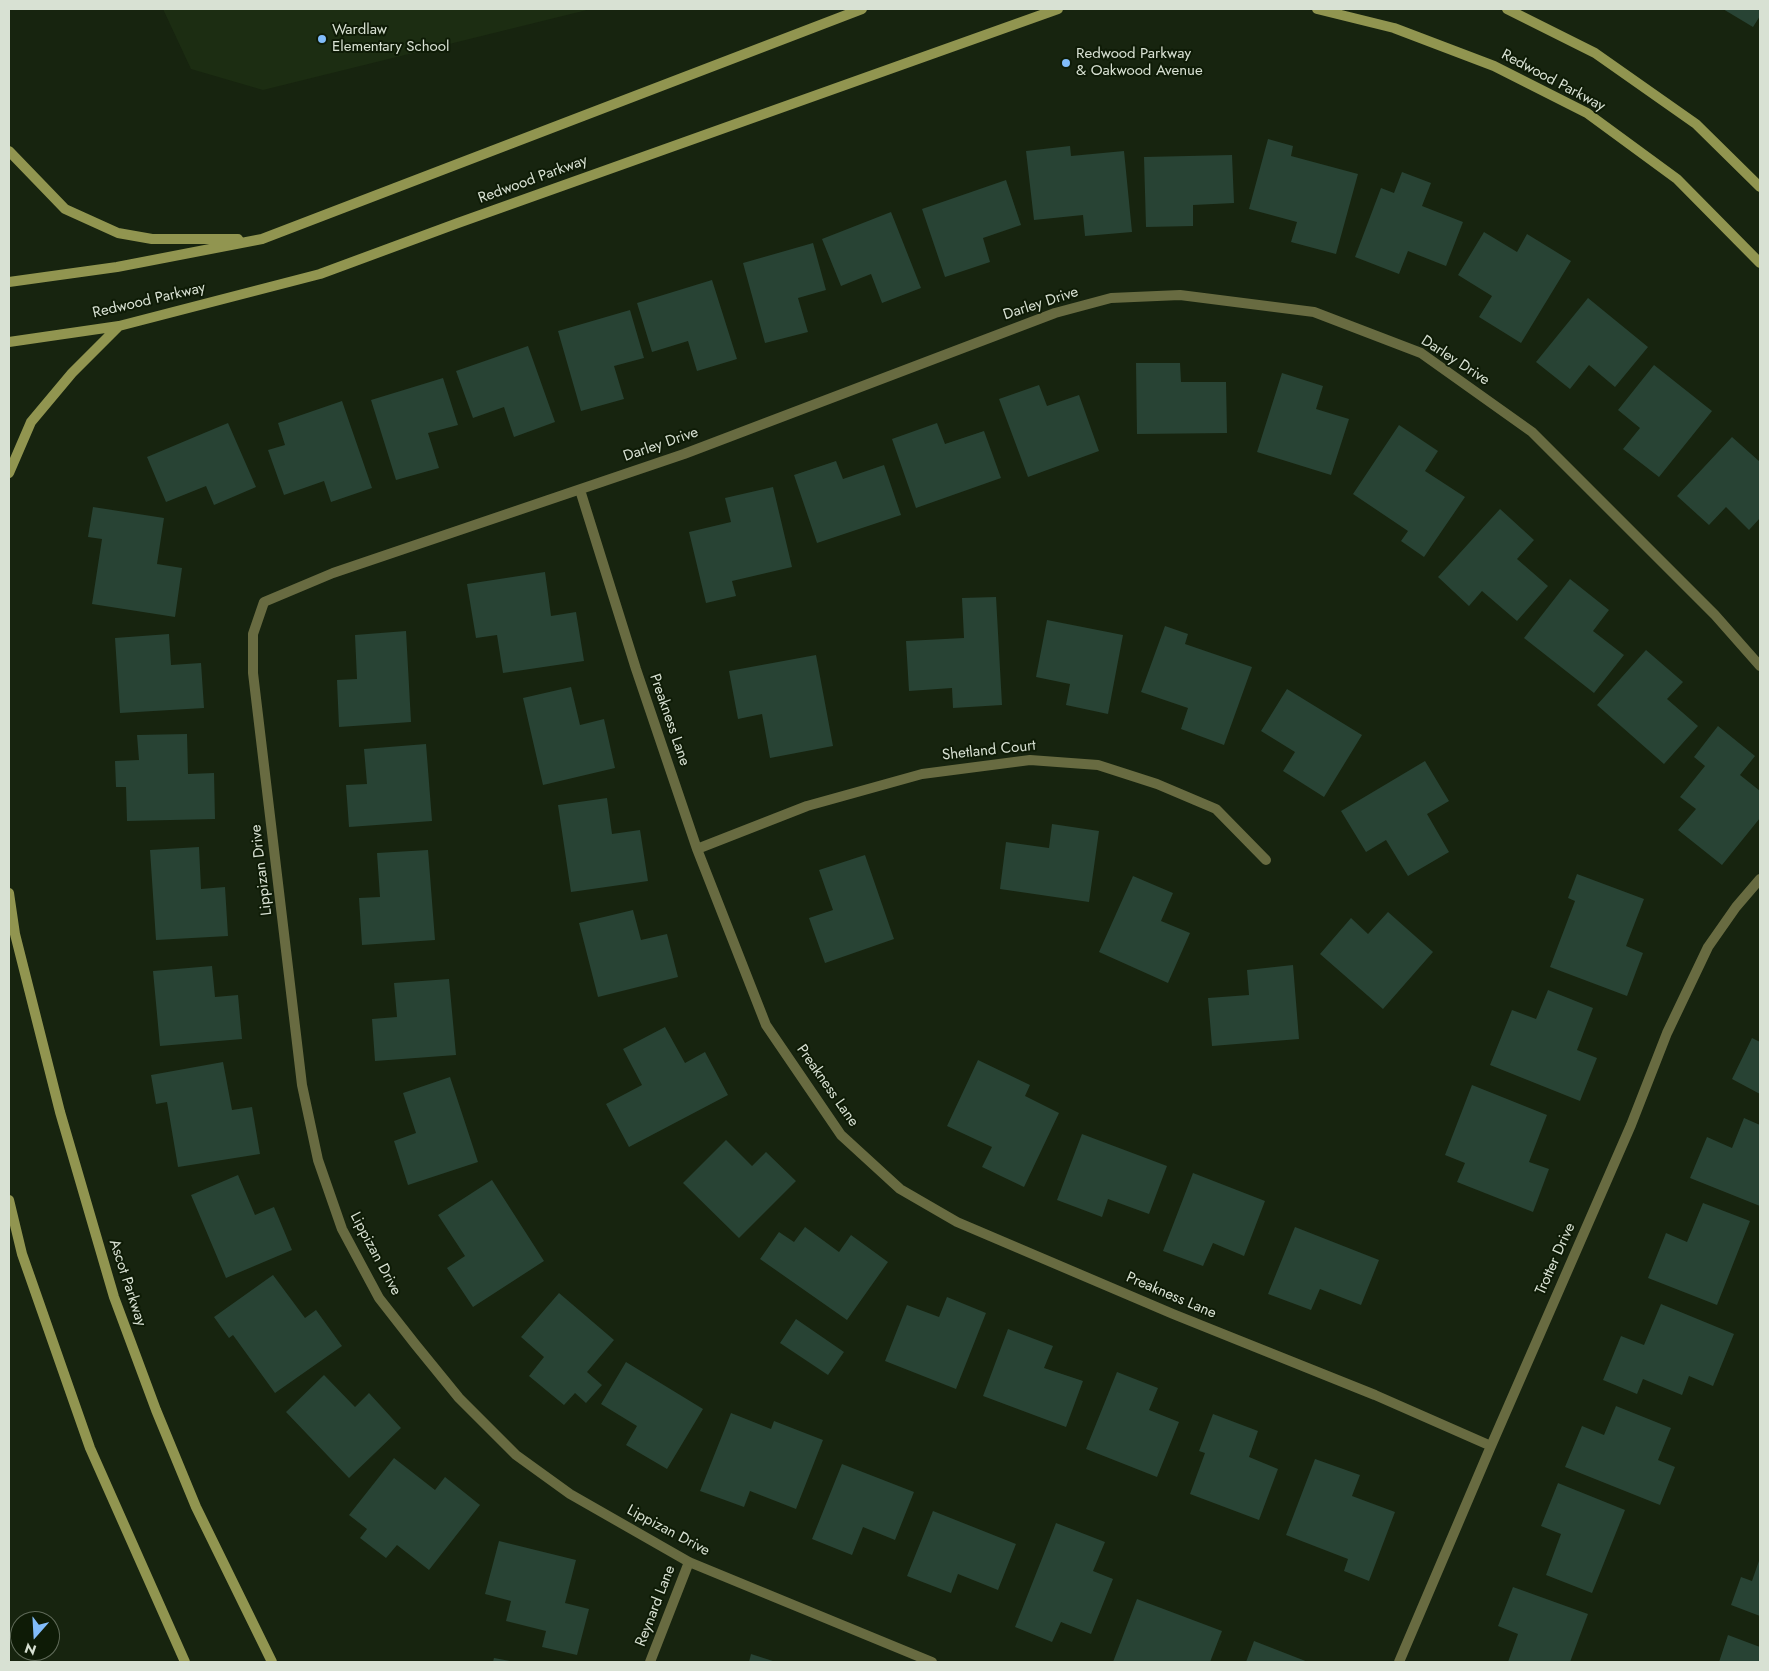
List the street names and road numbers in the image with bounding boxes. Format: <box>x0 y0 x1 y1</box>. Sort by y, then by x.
street label: Redwood Parkway <box>1498 46 1608 116</box>
street label: Redwood Parkway <box>476 152 590 208</box>
street label: Redwood Parkway <box>91 279 207 323</box>
street label: Darley Drive <box>1001 283 1081 325</box>
street label: Darley Drive <box>1417 332 1493 390</box>
street label: Darley Drive <box>621 424 701 466</box>
street label: Preakness Lane <box>645 672 693 768</box>
street label: Shetland Court <box>941 737 1037 765</box>
street label: Lippizan Drive <box>247 824 277 916</box>
street label: Preakness Lane <box>792 1041 862 1131</box>
street label: Lippizan Drive <box>346 1209 404 1299</box>
street label: Trotter Drive <box>1532 1220 1580 1298</box>
street label: Ascot Parkway <box>104 1237 150 1329</box>
street label: Preakness Lane <box>1123 1269 1219 1323</box>
street label: Lippizan Drive <box>623 1502 713 1560</box>
street label: Reynard Lane <box>632 1563 680 1649</box>

